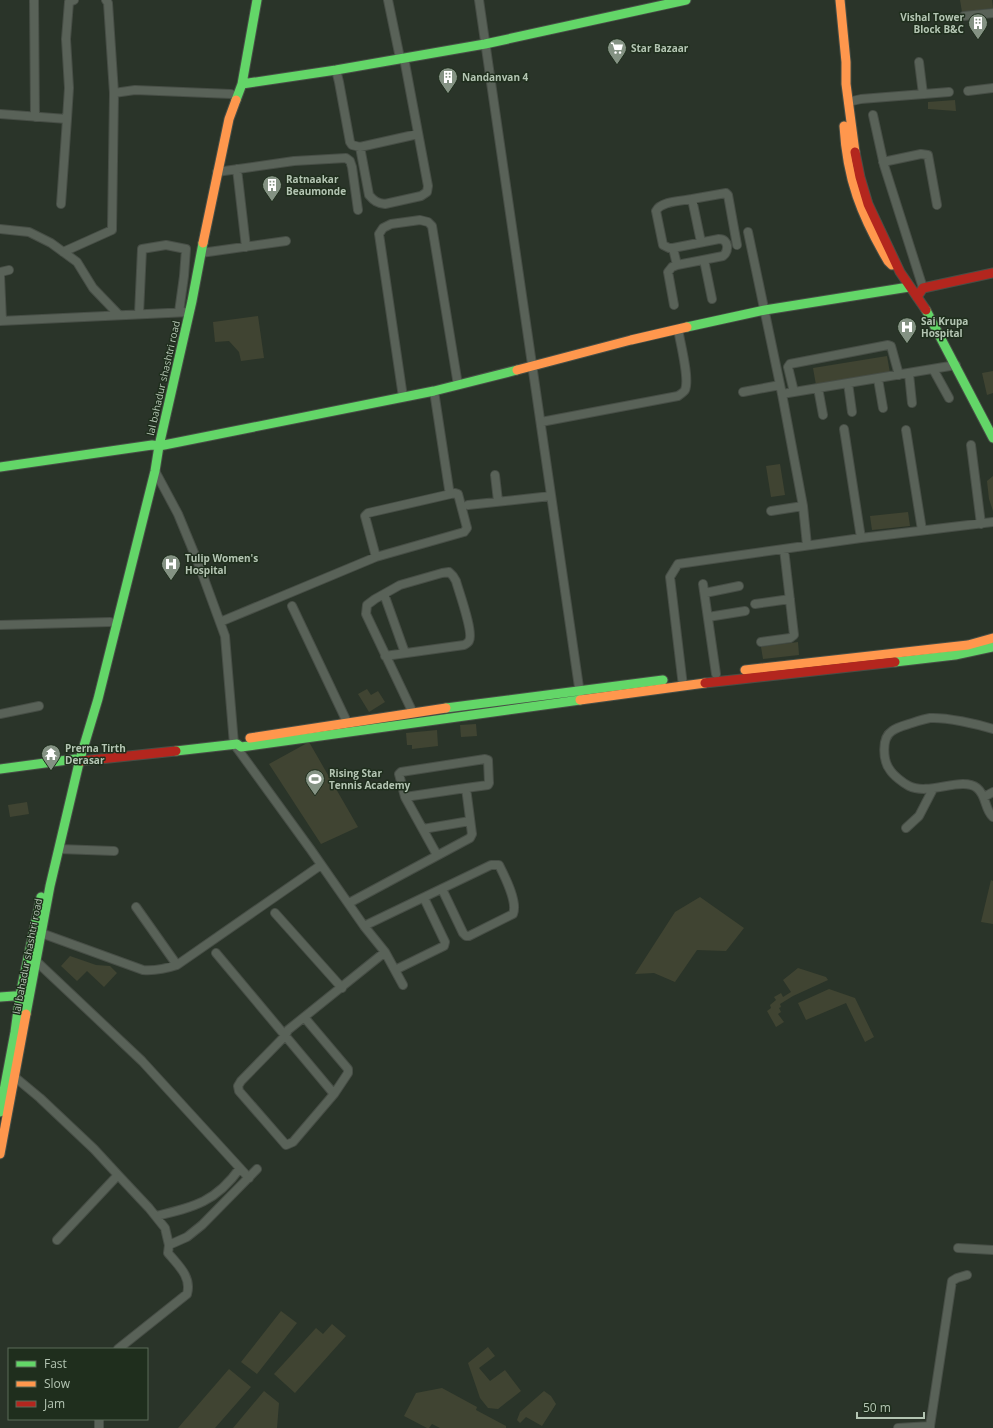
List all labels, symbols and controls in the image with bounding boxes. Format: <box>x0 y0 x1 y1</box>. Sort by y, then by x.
place label: Vishal Tower Block B&C <box>900 10 965 36</box>
building icon: Vishal Tower Block B&C <box>967 12 989 40</box>
supermarket icon: Star Bazaar <box>606 37 628 65</box>
place label: Star Bazaar <box>631 41 689 55</box>
building icon: Nandanvan 4 <box>437 66 459 94</box>
place label: Nandanvan 4 <box>462 70 529 84</box>
place label: Ratnaakar Beaumonde <box>286 172 346 198</box>
building icon: Ratnaakar Beaumonde <box>261 174 283 202</box>
place label: Sai Krupa Hospital <box>921 314 968 340</box>
hospital icon: Sai Krupa Hospital <box>896 316 918 344</box>
street label: lal bahadur shashtri road <box>143 319 183 437</box>
place label: Tulip Women's Hospital <box>185 551 258 577</box>
hospital icon: Tulip Women's Hospital <box>160 553 182 581</box>
place label: Prerna Tirth Derasar <box>65 741 126 767</box>
temple icon: Prerna Tirth Derasar <box>40 743 62 771</box>
place label: Rising Star Tennis Academy <box>329 766 411 792</box>
sports icon: Rising Star Tennis Academy <box>304 768 326 796</box>
street label: lal bahadur shashtri road <box>9 897 45 1015</box>
legend <box>8 1348 148 1420</box>
text: Fast <box>44 1355 67 1372</box>
text: Slow <box>44 1375 71 1392</box>
scale bar <box>857 1394 924 1420</box>
text: Jam <box>43 1395 65 1412</box>
text: 50 m <box>863 1399 891 1416</box>

